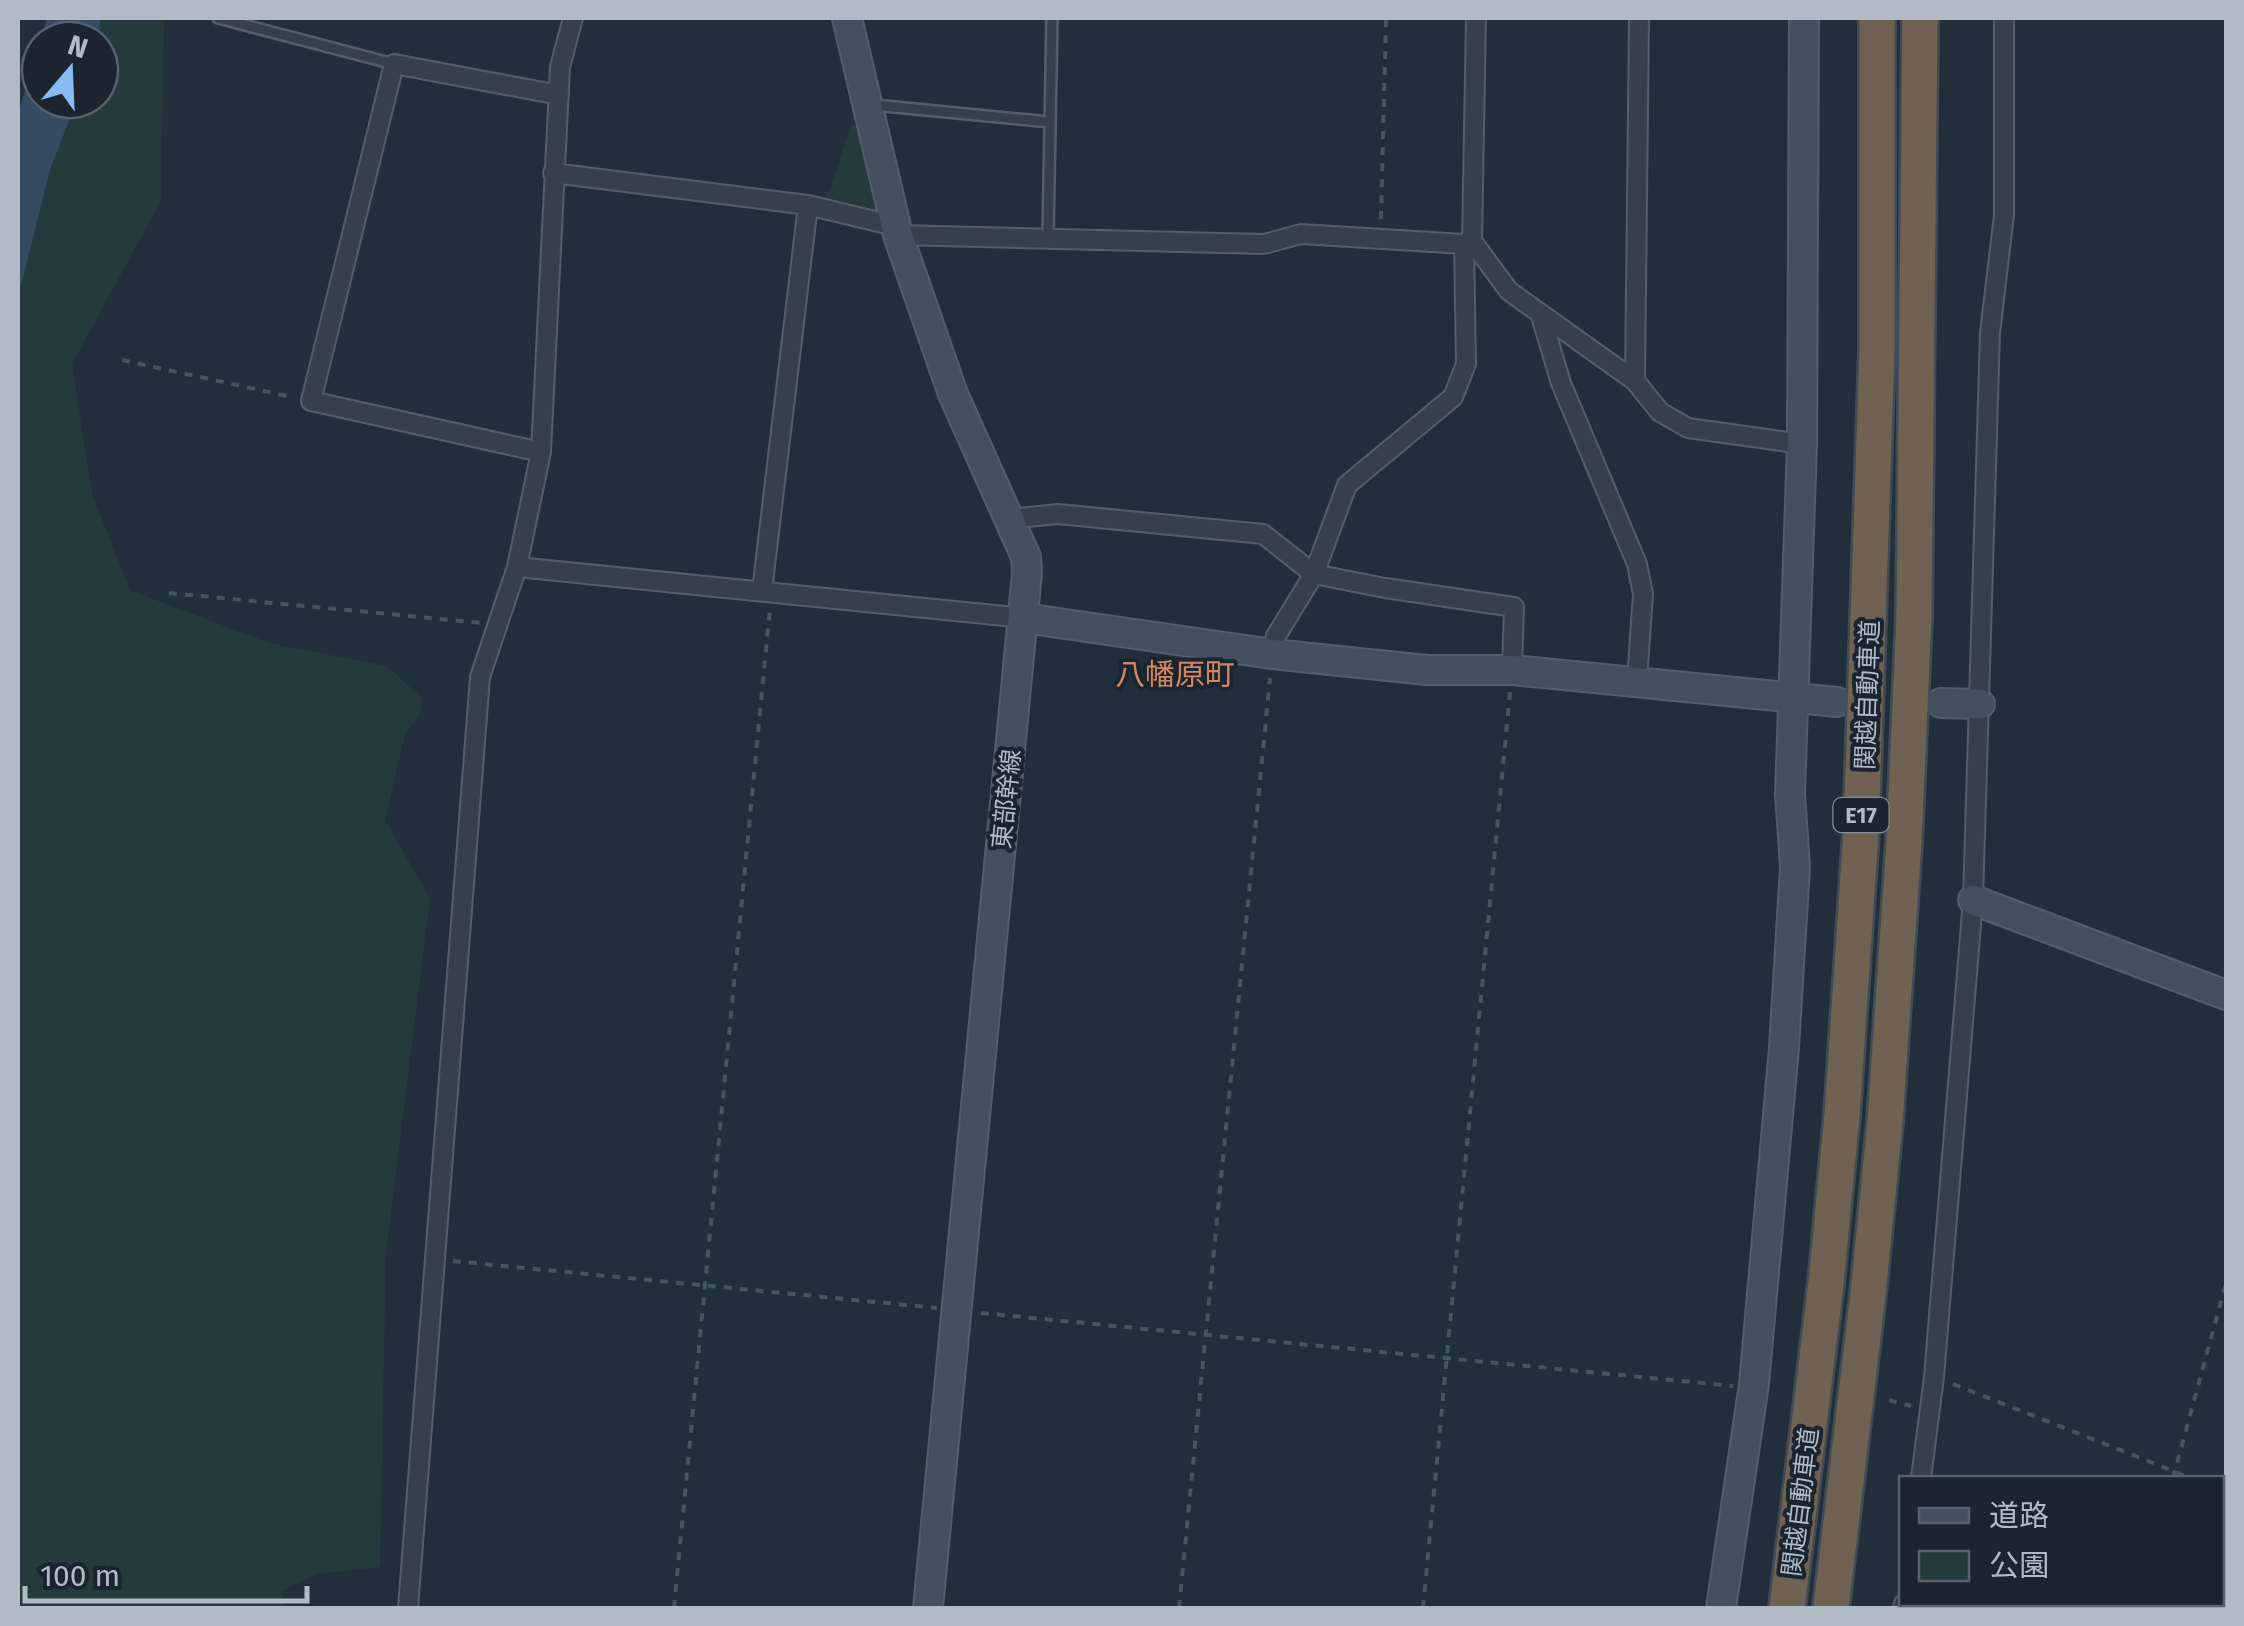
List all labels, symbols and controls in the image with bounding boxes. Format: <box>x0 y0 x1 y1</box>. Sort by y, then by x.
north arrow <box>20 20 120 120</box>
text: N <box>64 28 92 65</box>
street label: 関越自動車道 <box>1850 620 1886 771</box>
district label: 八幡原町 <box>1115 657 1235 693</box>
street label: 東部幹線 <box>987 748 1027 850</box>
road number: E17 <box>1834 798 1888 832</box>
street label: 関越自動車道 <box>1777 1426 1825 1578</box>
legend <box>1899 1476 2224 1606</box>
text: 道路 <box>1989 1498 2049 1534</box>
scale bar <box>25 1541 308 1603</box>
text: 公園 <box>1989 1548 2049 1584</box>
text: 100 m <box>40 1558 120 1594</box>

